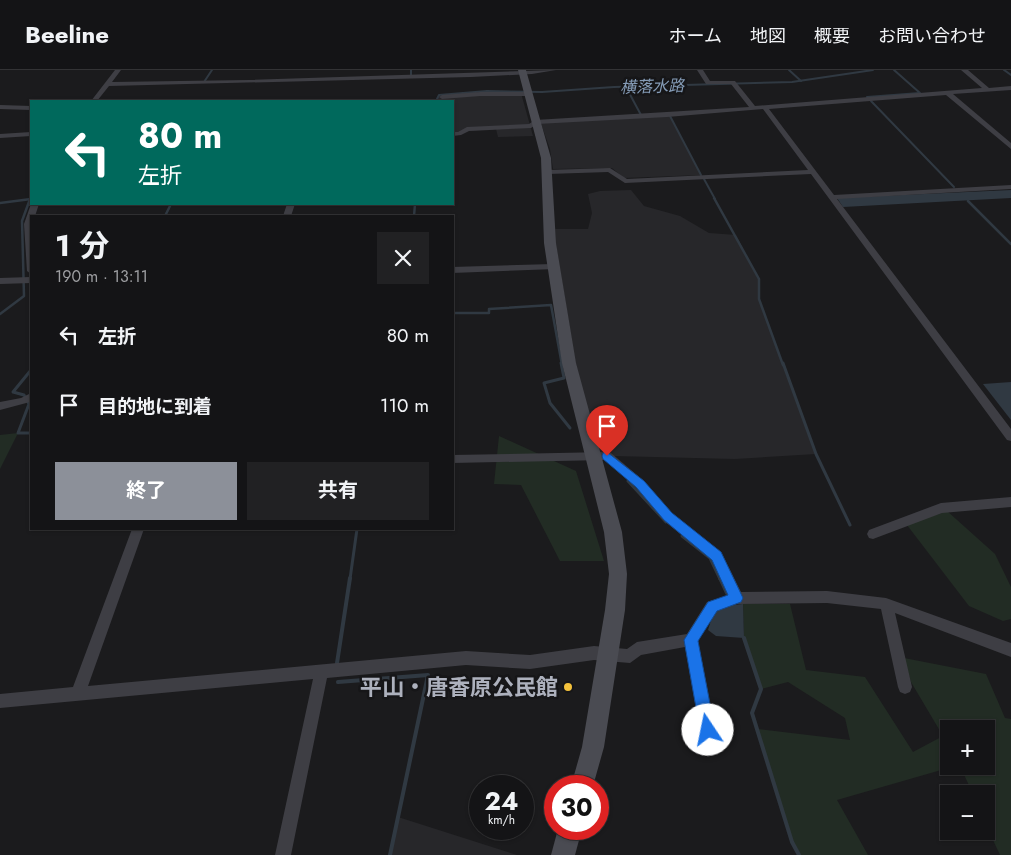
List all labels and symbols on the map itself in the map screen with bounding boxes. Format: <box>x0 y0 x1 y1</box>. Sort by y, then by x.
water label: 横落水路 <box>620 74 686 99</box>
pin <box>586 405 628 456</box>
place label: 平山・唐香原公民館 <box>360 671 558 703</box>
marker: 平山・唐香原公民館 <box>562 681 574 693</box>
position arrow <box>681 703 733 755</box>
speed limit sign: 30 <box>544 775 609 840</box>

